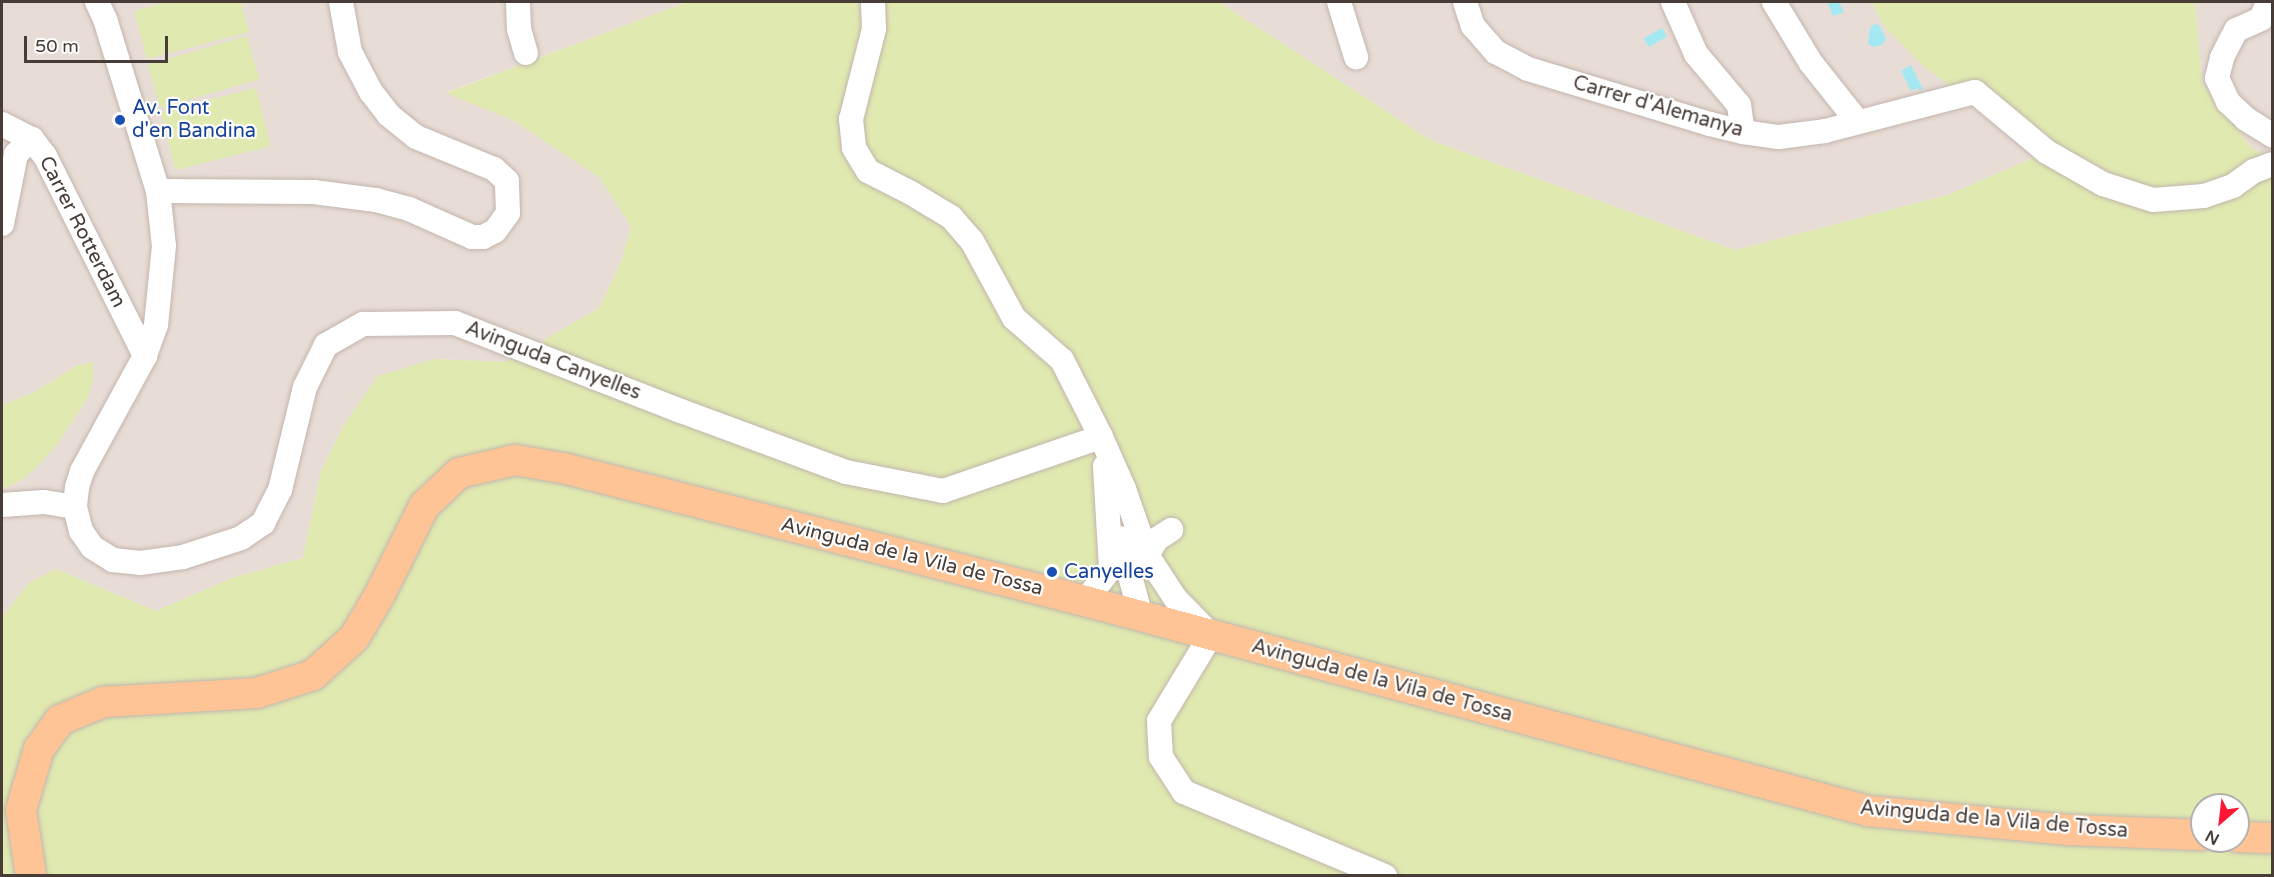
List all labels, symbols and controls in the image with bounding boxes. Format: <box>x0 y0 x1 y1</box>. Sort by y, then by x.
scale bar <box>27 24 171 62</box>
text: 50 m <box>35 35 79 57</box>
street label: Carrer d'Alemanya <box>1570 71 1746 143</box>
place label: Av. Font d'en Bandina <box>132 96 256 143</box>
marker: Av. Font d'en Bandina <box>113 113 127 127</box>
street label: Carrer Rotterdam <box>33 152 131 312</box>
street label: Avinguda Canyelles <box>462 317 644 405</box>
street label: Avinguda de la Vila de Tossa <box>779 513 1045 601</box>
place label: Canyelles <box>1064 560 1154 584</box>
marker: Canyelles <box>1045 565 1059 579</box>
street label: Avinguda de la Vila de Tossa <box>1249 635 1515 727</box>
north arrow <box>2190 793 2250 853</box>
street label: Avinguda de la Vila de Tossa <box>1859 796 2129 844</box>
text: N <box>2202 825 2223 849</box>

